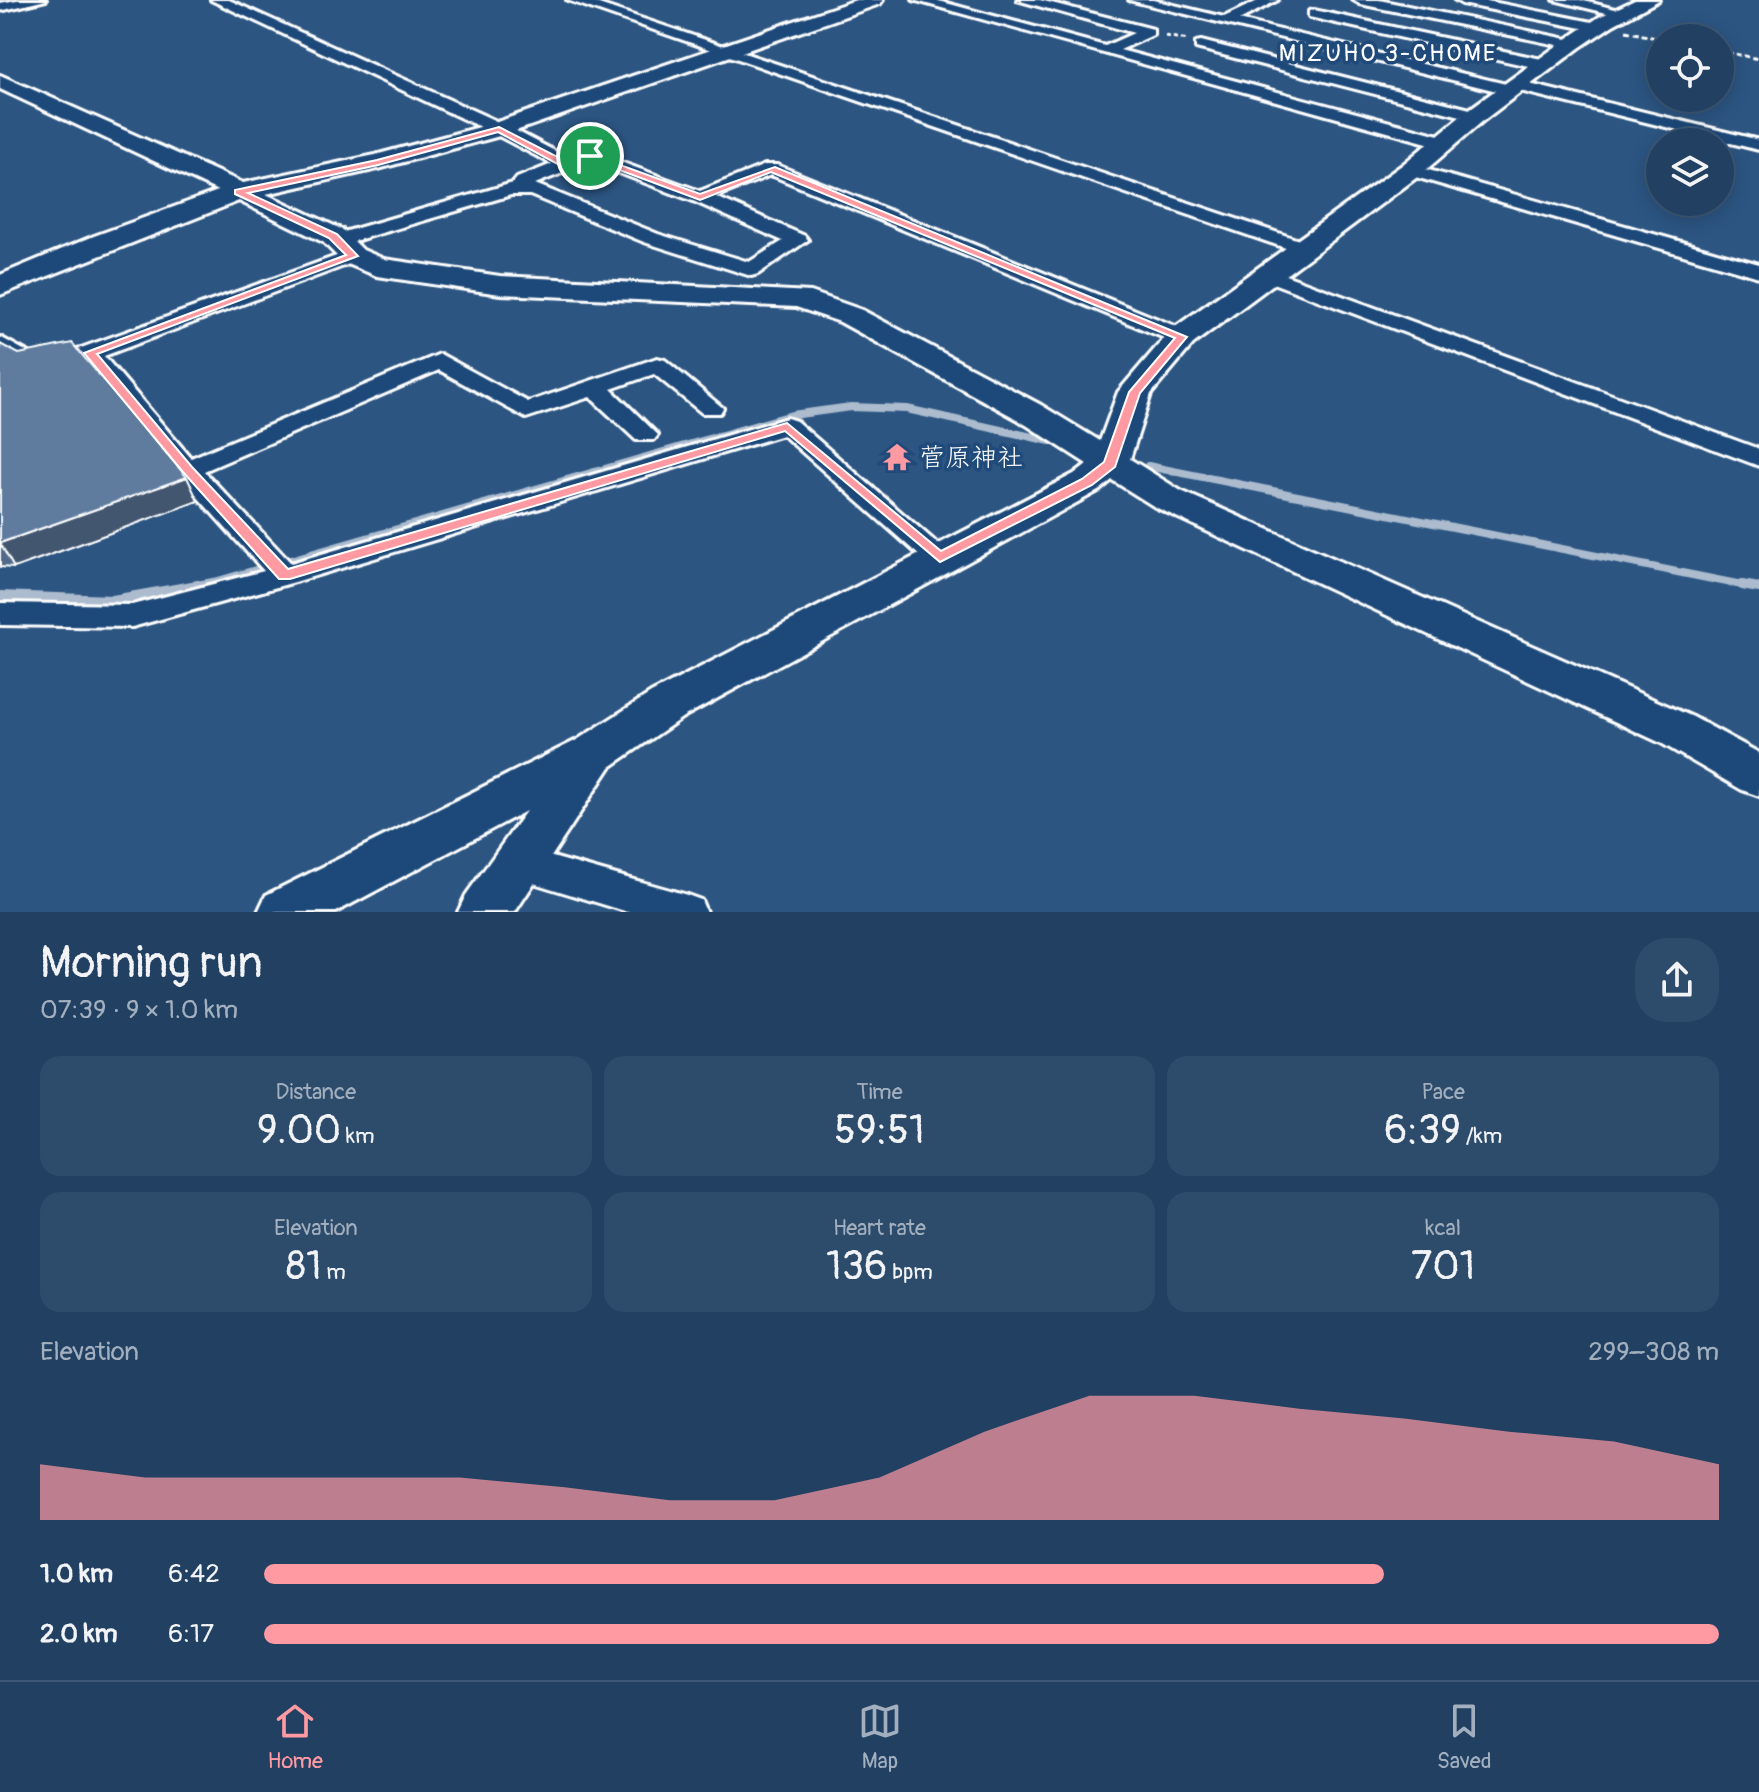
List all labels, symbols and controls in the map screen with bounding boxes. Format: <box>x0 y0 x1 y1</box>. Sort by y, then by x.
map controls <box>1646 24 1734 216</box>
button: locate <box>1646 24 1734 112</box>
district label: MIZUHO 3-CHOME <box>1279 39 1497 68</box>
pin <box>556 122 624 190</box>
button: layers <box>1646 128 1734 216</box>
icon: arrive <box>568 134 612 178</box>
temple icon: 菅原神社 <box>882 442 912 472</box>
place label: 菅原神社 <box>919 442 1023 474</box>
text: Morning run <box>40 936 263 991</box>
button: share <box>1635 938 1719 1022</box>
text: 07:39 · 9 × 1.0 km <box>40 994 238 1026</box>
text: Distance <box>276 1078 356 1106</box>
text: Time <box>857 1078 902 1106</box>
text: Pace <box>1421 1078 1465 1106</box>
text: 9.00 <box>257 1106 341 1155</box>
text: 59:51 <box>834 1106 925 1155</box>
text: 6:39 <box>1384 1106 1461 1155</box>
text: km <box>341 1122 375 1150</box>
text: /km <box>1461 1122 1502 1150</box>
text: Elevation <box>274 1214 358 1242</box>
text: Heart rate <box>833 1214 926 1242</box>
text: kcal <box>1425 1214 1461 1242</box>
text: 81 <box>286 1242 322 1291</box>
text: 136 <box>826 1242 887 1291</box>
text: 701 <box>1411 1242 1475 1291</box>
text: m <box>322 1258 346 1286</box>
text: bpm <box>887 1258 933 1286</box>
text: Elevation <box>40 1336 139 1368</box>
text: 299–308 m <box>1588 1336 1719 1368</box>
text: 1.0 km <box>40 1558 113 1590</box>
text: 6:42 <box>168 1558 220 1590</box>
text: 2.0 km <box>40 1618 118 1650</box>
text: 6:17 <box>168 1618 214 1650</box>
tab: Home <box>267 1699 323 1775</box>
tab: Map <box>858 1699 902 1775</box>
tab: Saved <box>1437 1699 1491 1775</box>

